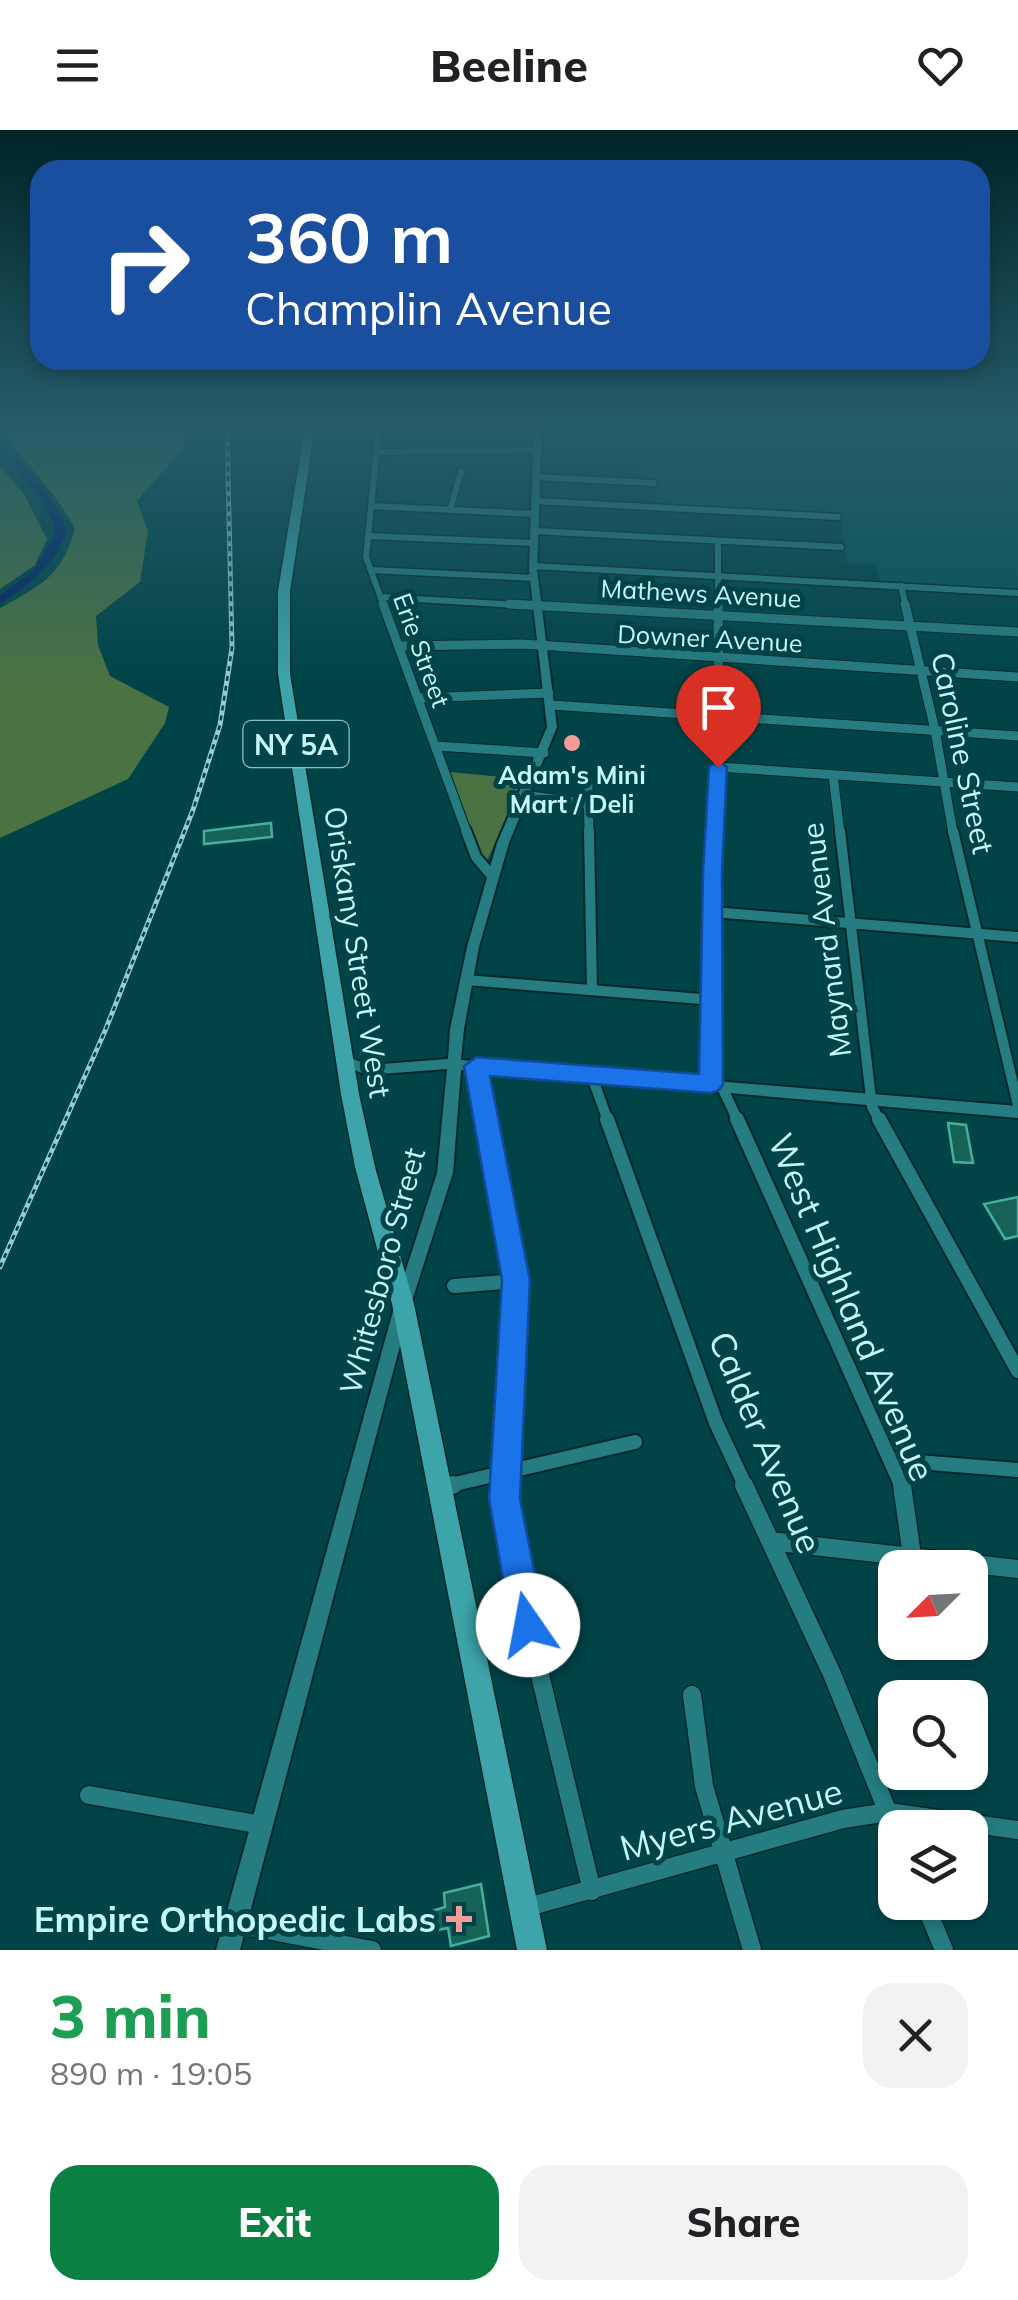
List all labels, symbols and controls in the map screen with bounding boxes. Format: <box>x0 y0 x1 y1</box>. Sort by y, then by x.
text: Beeline <box>430 37 588 93</box>
icon: menu <box>50 38 105 93</box>
icon: heart <box>913 38 968 93</box>
text: 360 m <box>245 193 453 281</box>
icon: right <box>80 200 210 330</box>
text: Champlin Avenue <box>245 280 612 336</box>
street label: Mathews Avenue <box>600 572 802 614</box>
street label: Erie Street <box>387 589 457 711</box>
street label: Downer Avenue <box>617 618 803 658</box>
street label: Caroline Street <box>923 649 1003 857</box>
pin <box>676 665 761 768</box>
icon: arrive <box>691 680 746 735</box>
road number: NY 5A <box>244 721 348 767</box>
marker: Adam's Mini Mart / Deli <box>561 732 583 754</box>
place label: Adam's Mini Mart / Deli <box>498 759 646 819</box>
street label: Oriskany Street West <box>316 804 400 1100</box>
street label: Maynard Avenue <box>793 821 859 1059</box>
street label: West Highland Avenue <box>759 1127 945 1487</box>
street label: Whitesboro Street <box>331 1144 433 1398</box>
street label: Calder Avenue <box>700 1325 832 1559</box>
north arrow <box>878 1550 988 1660</box>
map controls <box>878 1550 988 1920</box>
position arrow <box>476 1573 580 1677</box>
button: search <box>878 1680 988 1790</box>
street label: Myers Avenue <box>615 1768 847 1870</box>
button: layers <box>878 1810 988 1920</box>
place label: Empire Orthopedic Labs <box>34 1897 436 1941</box>
marker: Empire Orthopedic Labs <box>446 1906 472 1932</box>
text: 3 min <box>50 1978 211 2053</box>
button: close <box>863 1983 968 2088</box>
text: 890 m · 19:05 <box>50 2053 252 2093</box>
button: Exit <box>50 2165 499 2280</box>
button: Share <box>519 2165 968 2280</box>

